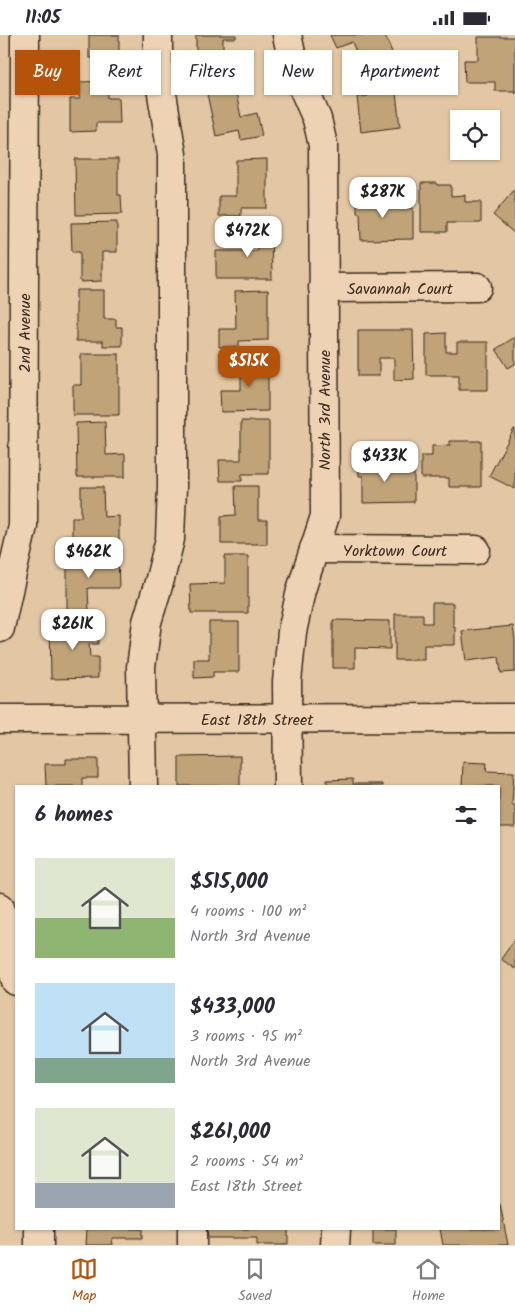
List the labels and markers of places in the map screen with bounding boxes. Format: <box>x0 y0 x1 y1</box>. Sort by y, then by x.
pin: $287K <box>348 177 418 219</box>
pin: $472K <box>213 215 283 258</box>
pin: $515K <box>214 345 284 388</box>
pin: $433K <box>350 441 420 483</box>
pin: $462K <box>54 537 124 579</box>
pin: $261K <box>38 609 108 651</box>

